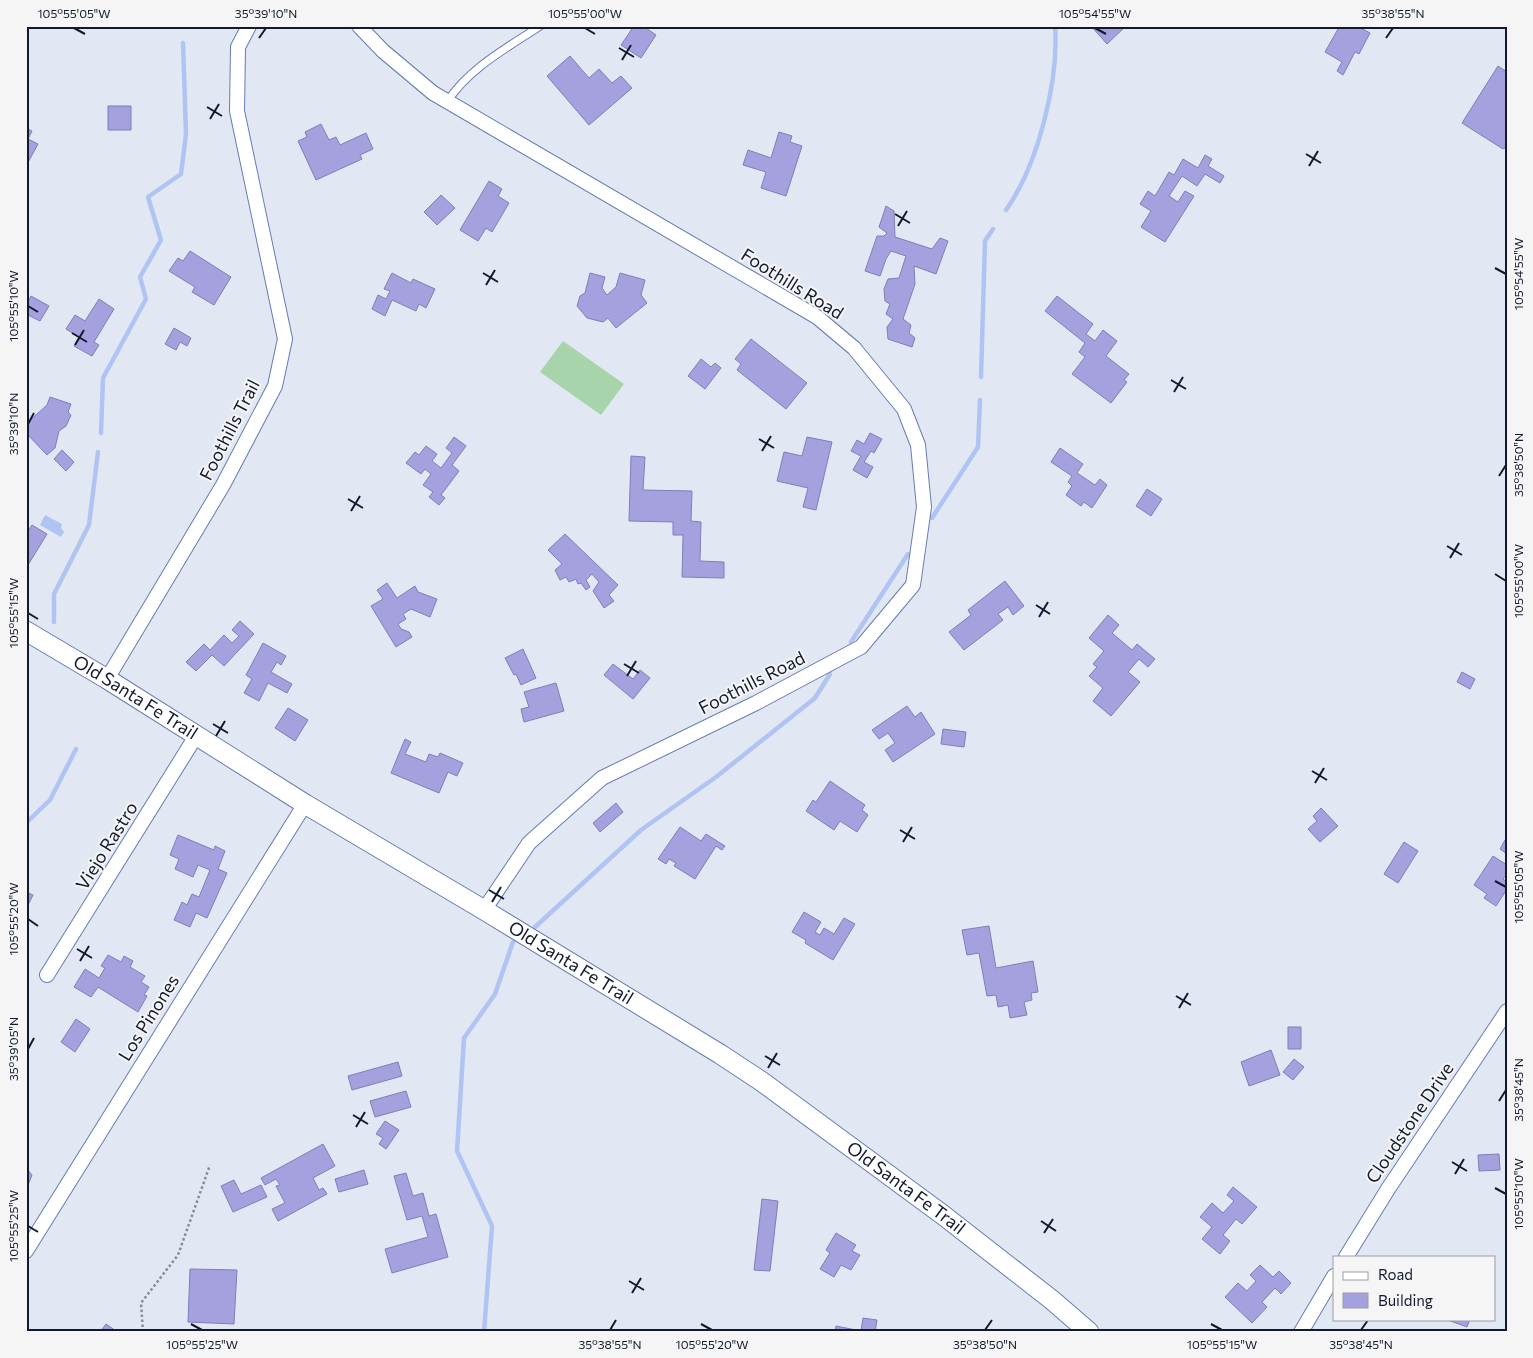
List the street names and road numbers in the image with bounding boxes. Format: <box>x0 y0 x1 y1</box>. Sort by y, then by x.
street label: Foothills Road <box>737 243 848 323</box>
street label: Foothills Trail <box>194 376 264 484</box>
street label: Foothills Road <box>695 646 808 718</box>
street label: Old Santa Fe Trail <box>70 650 202 744</box>
street label: Viejo Rastro <box>70 797 142 894</box>
street label: Old Santa Fe Trail <box>505 916 638 1009</box>
street label: Los Pinones <box>113 970 183 1065</box>
street label: Cloudstone Drive <box>1361 1058 1458 1187</box>
street label: Old Santa Fe Trail <box>843 1136 970 1238</box>

